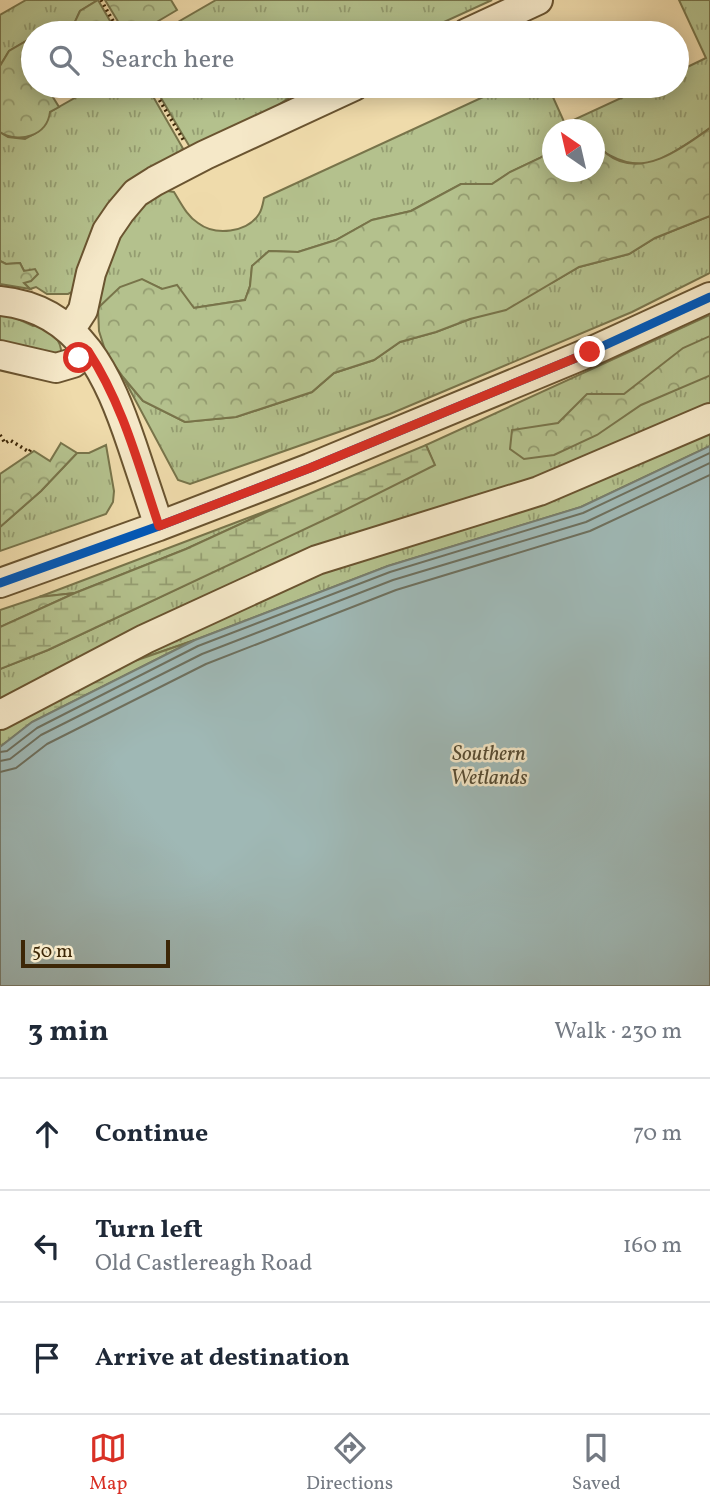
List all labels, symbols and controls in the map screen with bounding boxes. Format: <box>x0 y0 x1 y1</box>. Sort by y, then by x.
search box <box>21 21 689 98</box>
icon: search <box>45 41 83 79</box>
text: Search here <box>101 42 234 78</box>
north arrow <box>542 119 605 182</box>
route end <box>574 336 605 367</box>
route start <box>63 342 94 373</box>
water label: Southern Wetlands <box>450 740 528 793</box>
scale bar <box>21 937 170 969</box>
text: 50 m <box>32 939 73 965</box>
text: 3 min <box>28 1011 109 1053</box>
text: Walk · 230 m <box>554 1016 682 1048</box>
icon: ahead <box>28 1115 66 1153</box>
text: Continue <box>95 1116 208 1152</box>
text: 70 m <box>633 1118 682 1150</box>
text: Turn left <box>95 1212 203 1248</box>
icon: left <box>28 1227 66 1265</box>
text: 160 m <box>623 1230 682 1262</box>
text: Old Castlereagh Road <box>95 1248 312 1280</box>
icon: arrive <box>28 1339 66 1377</box>
text: Arrive at destination <box>95 1340 350 1376</box>
tab: Map <box>89 1429 127 1497</box>
tab: Directions <box>306 1429 393 1497</box>
tab: Saved <box>572 1429 621 1497</box>

